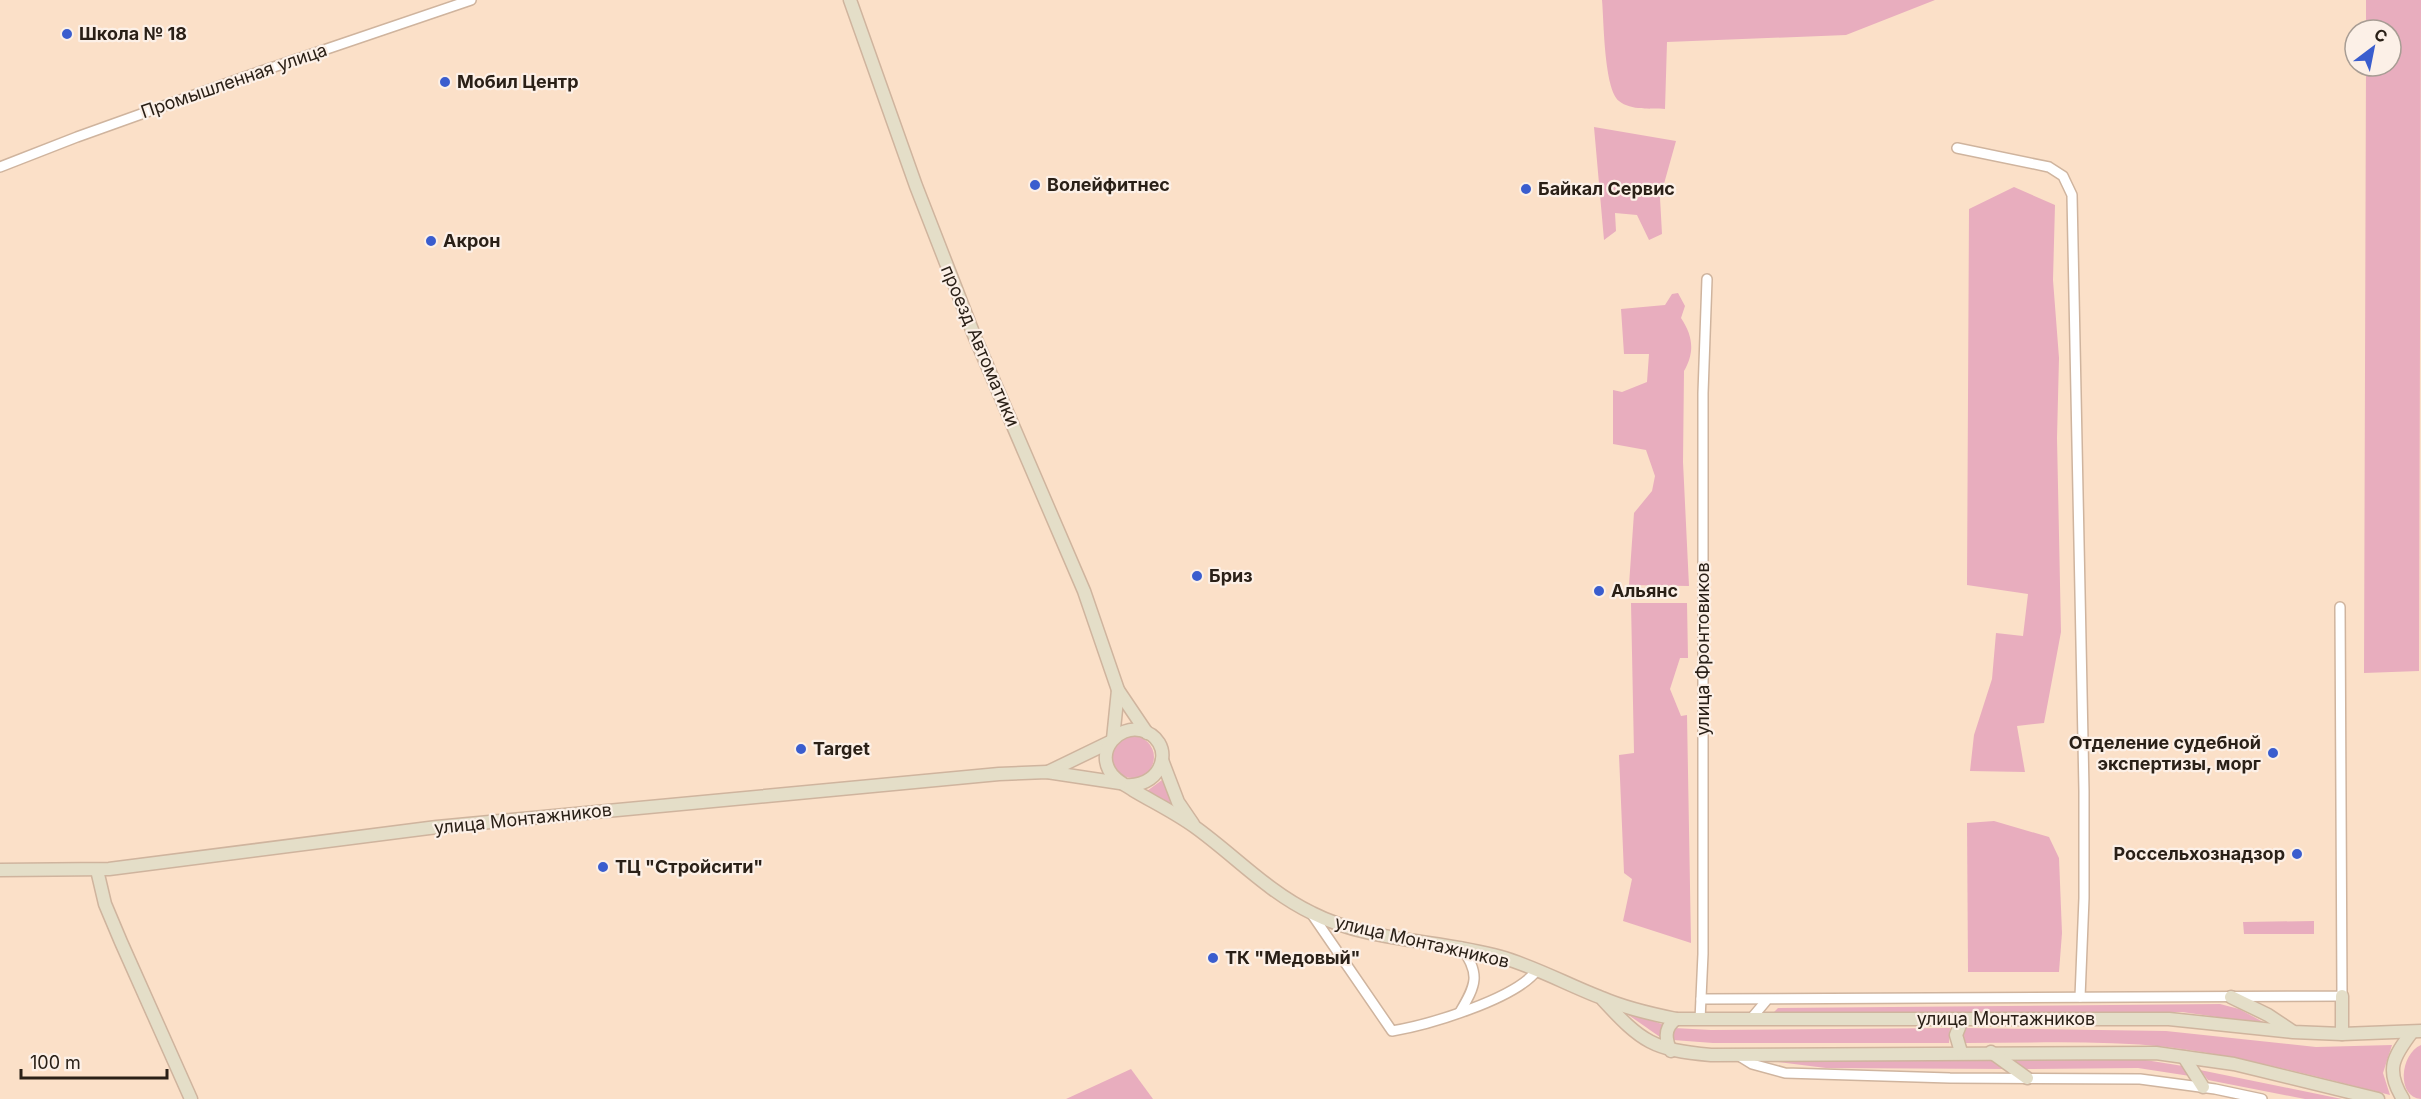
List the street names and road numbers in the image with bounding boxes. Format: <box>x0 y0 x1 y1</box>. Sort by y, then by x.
street label: Промышленная улица <box>138 39 330 122</box>
street label: проезд Автоматики <box>937 262 1024 430</box>
street label: улица Фронтовиков <box>1692 562 1713 736</box>
street label: улица Монтажников <box>433 799 613 838</box>
street label: улица Монтажников <box>1333 911 1511 972</box>
street label: улица Монтажников <box>1917 1008 2095 1029</box>

